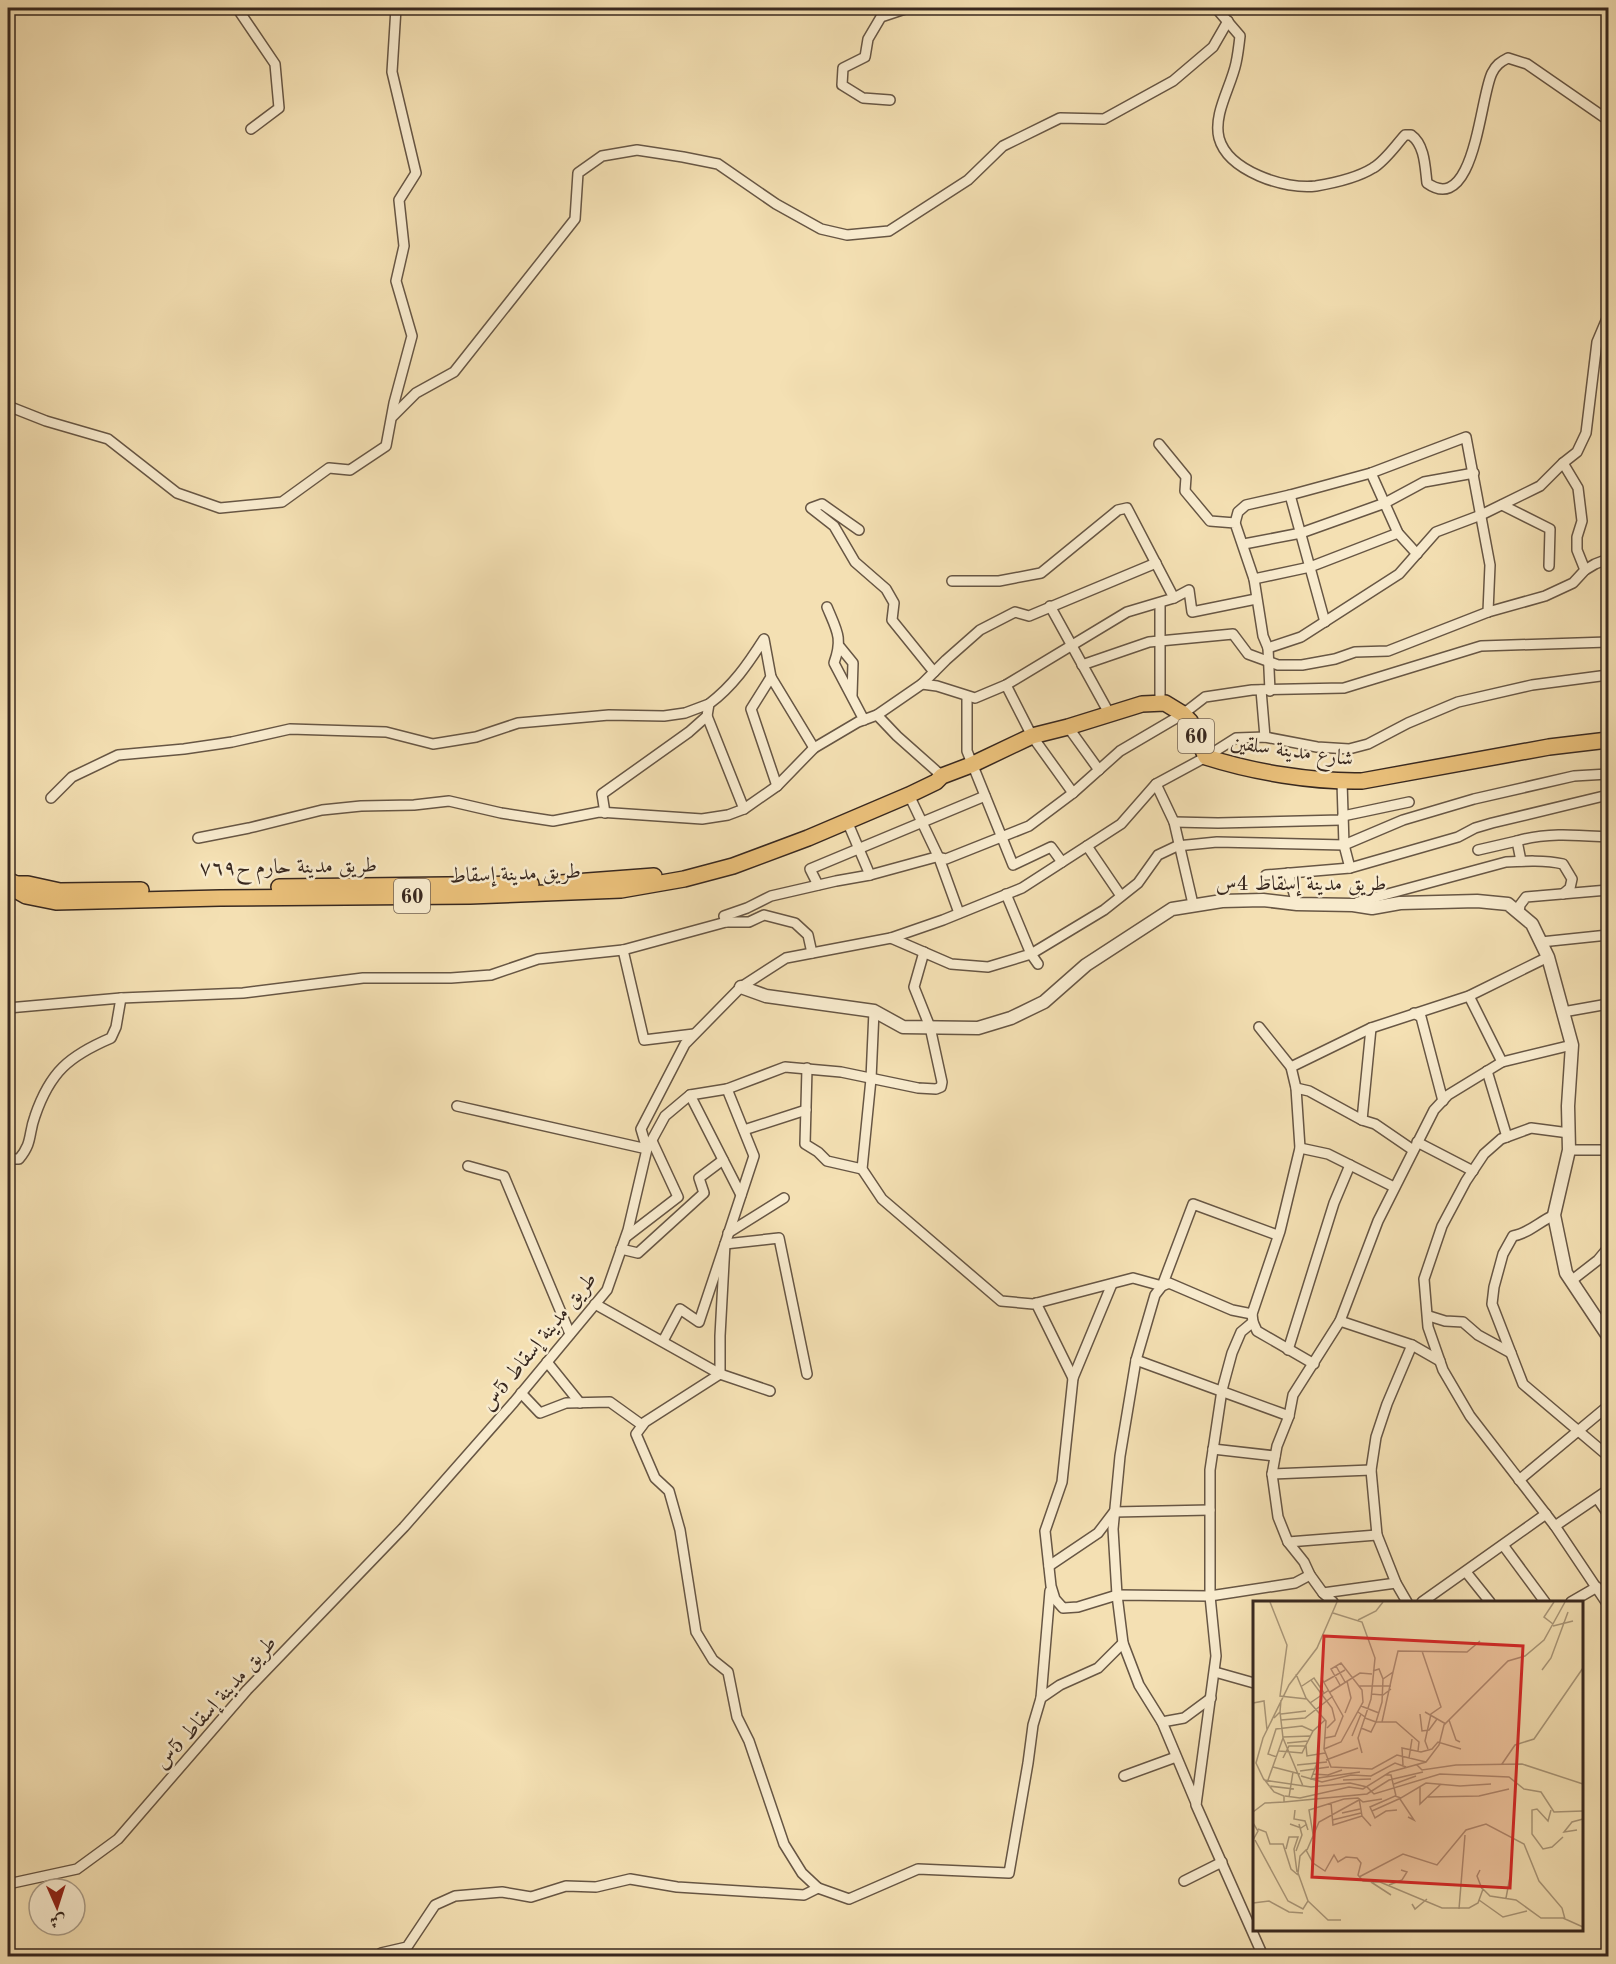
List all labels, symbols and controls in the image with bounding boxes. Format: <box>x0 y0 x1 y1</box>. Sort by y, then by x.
road number: 60 <box>1178 719 1214 753</box>
street label: شارع مدينة سلقين <box>1228 732 1355 776</box>
street label: طريق مدينة حارم ح٧٦٩ <box>199 855 377 887</box>
street label: طريق مدينة إسقاط <box>449 862 581 889</box>
street label: طريق مدينة إسقاط 4س <box>1216 874 1386 897</box>
road number: 60 <box>394 879 430 913</box>
street label: طريق مدينة إسقاط 5س <box>477 1269 603 1416</box>
inset map <box>1253 1601 1583 1931</box>
street label: طريق مدينة إسقاط 5س <box>151 1633 283 1775</box>
north arrow <box>27 1877 87 1937</box>
text: ش <box>49 1912 66 1928</box>

